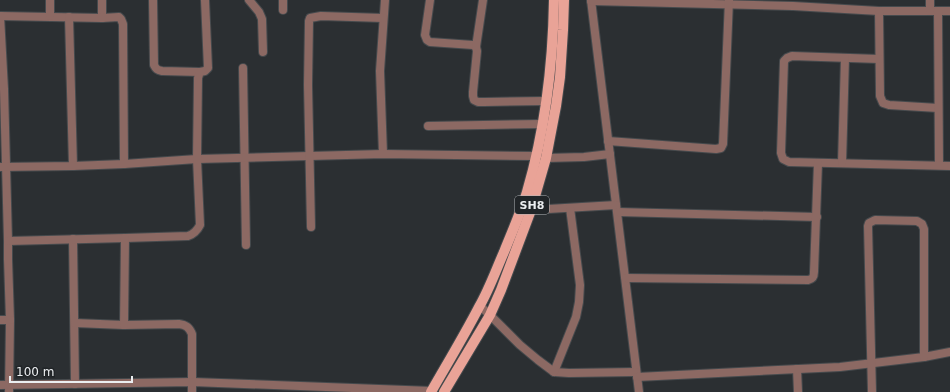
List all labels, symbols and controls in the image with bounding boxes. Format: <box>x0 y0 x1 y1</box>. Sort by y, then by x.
road number: SH8 <box>515 196 549 214</box>
scale bar <box>10 358 132 384</box>
text: 100 m <box>16 365 54 379</box>

